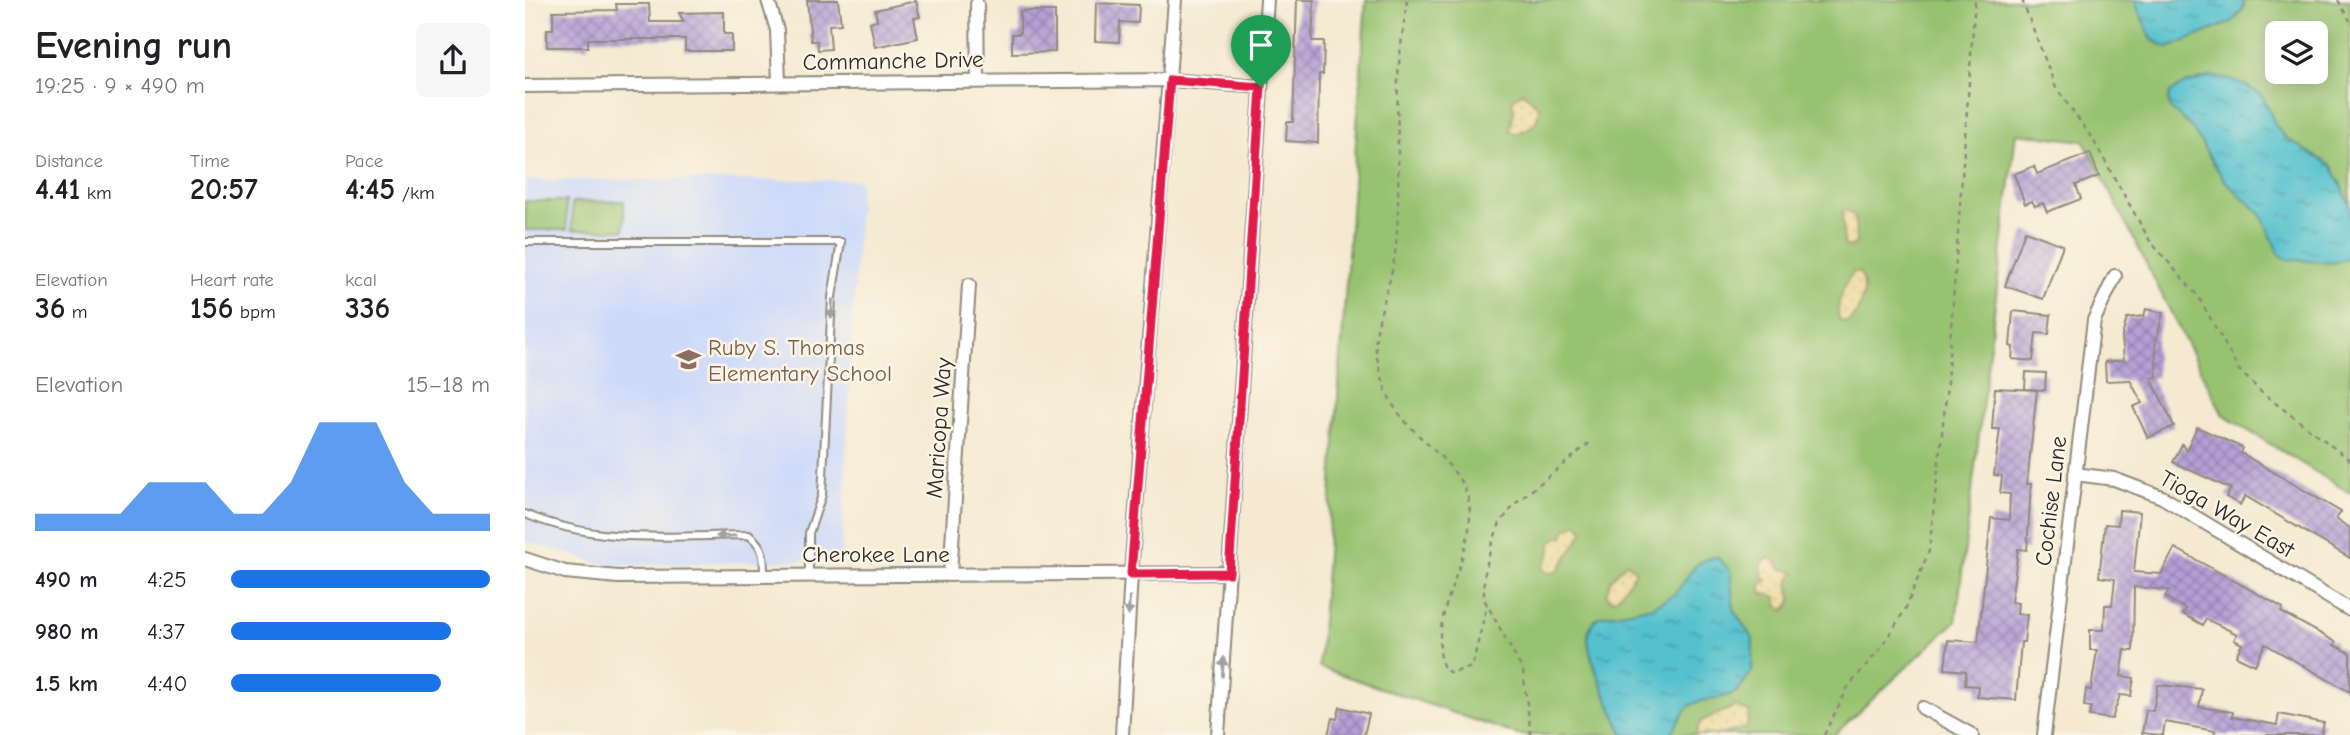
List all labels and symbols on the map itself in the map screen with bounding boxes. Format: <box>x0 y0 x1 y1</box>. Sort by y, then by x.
pin <box>1231 15 1291 87</box>
street label: Commanche Drive <box>802 46 984 76</box>
one-way arrow <box>826 298 837 320</box>
place label: Ruby S. Thomas Elementary School <box>708 334 892 387</box>
school or university icon: Ruby S. Thomas Elementary School <box>674 346 702 374</box>
street label: Maricopa Way <box>921 356 957 499</box>
street label: Cochise Lane <box>2030 434 2072 568</box>
street label: Tioga Way East <box>2155 465 2300 564</box>
one-way arrow <box>715 530 737 542</box>
street label: Cherokee Lane <box>802 541 950 568</box>
one-way arrow <box>1124 595 1135 617</box>
one-way arrow <box>1218 656 1229 678</box>

